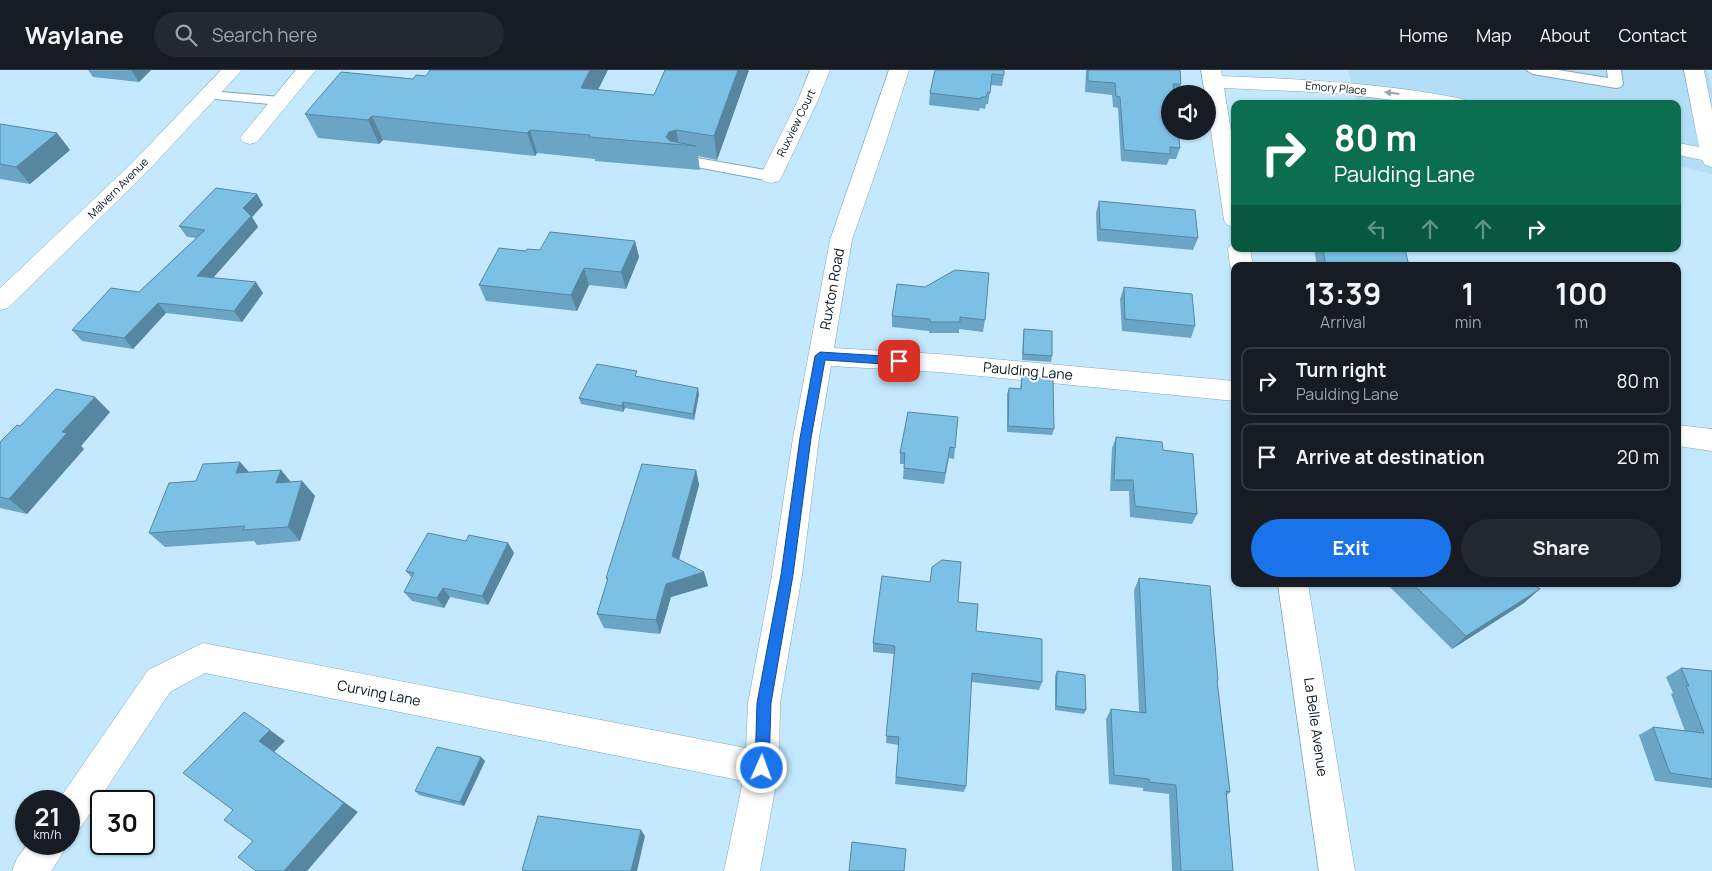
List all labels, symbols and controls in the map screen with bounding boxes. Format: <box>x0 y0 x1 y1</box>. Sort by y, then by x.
search box <box>154 12 504 57</box>
text: Waylane <box>25 18 124 51</box>
icon: search <box>172 21 200 49</box>
text: Search here <box>212 22 317 48</box>
text: Home <box>1399 23 1448 47</box>
text: Map <box>1476 23 1512 47</box>
text: About <box>1540 23 1590 47</box>
text: Contact <box>1618 23 1687 47</box>
street label: Emory Place <box>1305 77 1368 98</box>
map controls <box>1161 85 1216 140</box>
button: sound <box>1161 85 1216 140</box>
street label: Ruxview Court <box>773 86 818 159</box>
one-way arrow <box>1384 89 1400 97</box>
text: 80 m <box>1334 114 1417 162</box>
icon: right <box>1251 120 1316 185</box>
street label: Malvern Avenue <box>84 154 152 221</box>
text: Paulding Lane <box>1334 159 1475 189</box>
icon: left <box>1363 215 1391 243</box>
icon: ahead <box>1416 215 1444 243</box>
icon: ahead <box>1469 215 1497 243</box>
icon: right <box>1522 215 1550 243</box>
street label: Ruxton Road <box>815 247 848 331</box>
text: 13:39 <box>1304 273 1381 314</box>
text: 1 <box>1462 273 1475 314</box>
text: 100 <box>1555 273 1608 314</box>
text: Arrival <box>1320 311 1366 333</box>
text: min <box>1455 311 1482 333</box>
text: m <box>1574 311 1588 333</box>
pin <box>878 340 920 382</box>
icon: arrive <box>885 347 913 375</box>
street label: Paulding Lane <box>982 357 1074 384</box>
text: Turn right <box>1296 357 1386 383</box>
icon: right <box>1253 367 1281 395</box>
text: 80 m <box>1616 368 1659 394</box>
text: Paulding Lane <box>1296 383 1399 405</box>
icon: arrive <box>1253 443 1281 471</box>
text: Arrive at destination <box>1296 444 1485 470</box>
text: 20 m <box>1617 444 1659 470</box>
button: Exit <box>1251 519 1451 577</box>
button: Share <box>1461 519 1661 577</box>
street label: Curving Lane <box>336 675 422 710</box>
street label: La Belle Avenue <box>1300 676 1333 778</box>
position arrow <box>735 741 787 793</box>
speed limit sign: 30 <box>90 790 155 855</box>
text: 21 <box>35 799 60 834</box>
text: km/h <box>34 826 61 843</box>

